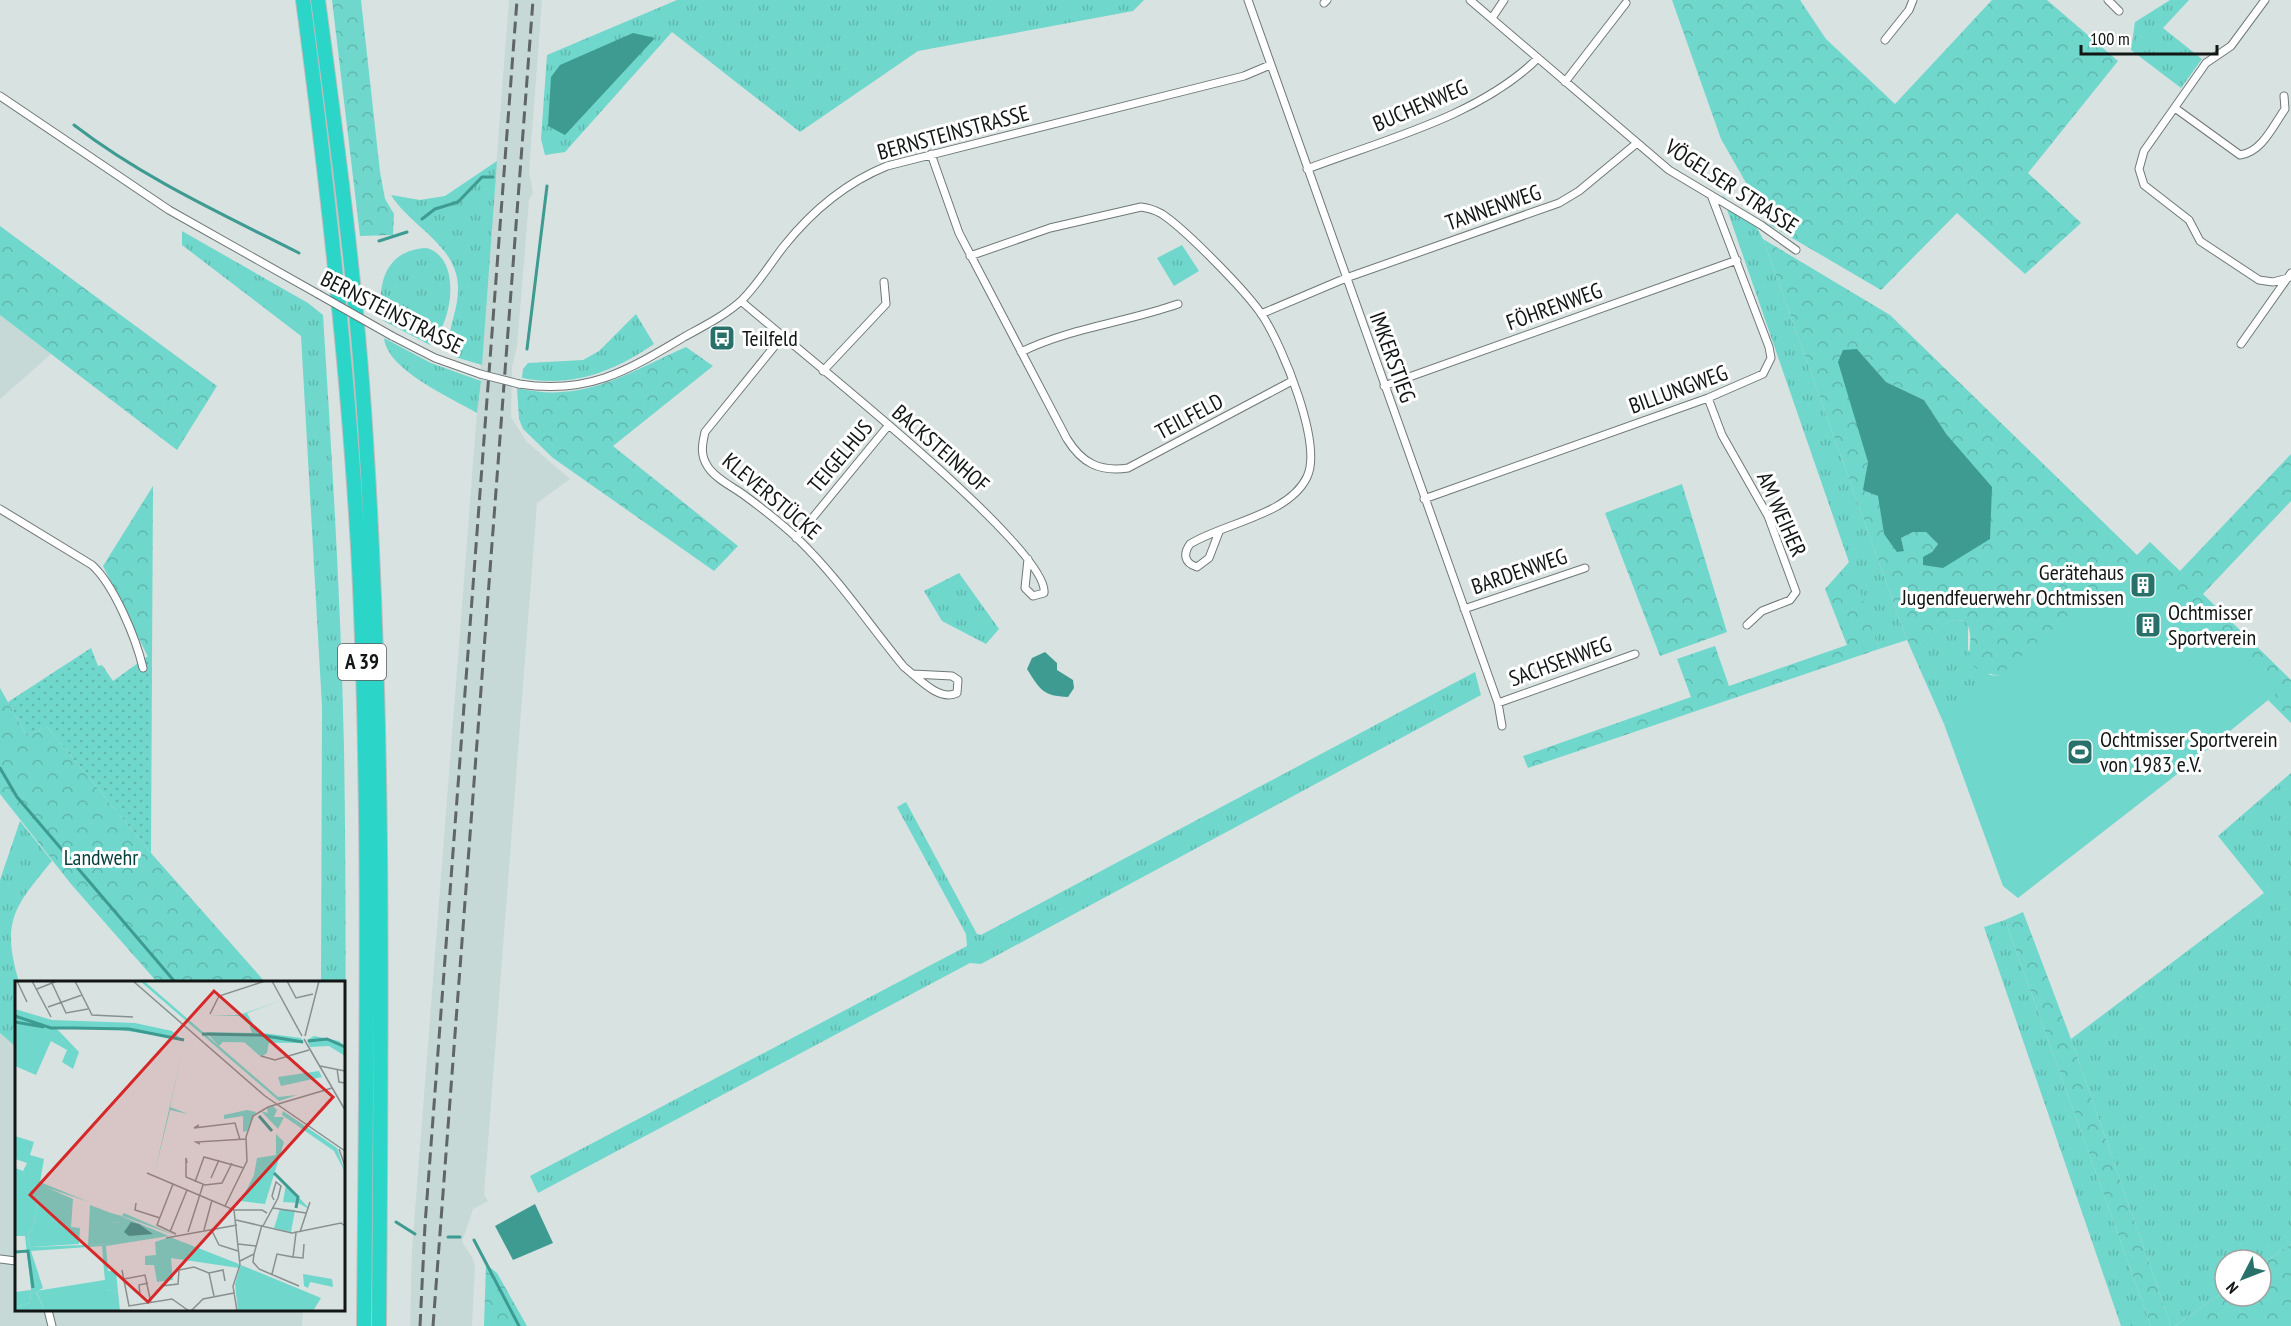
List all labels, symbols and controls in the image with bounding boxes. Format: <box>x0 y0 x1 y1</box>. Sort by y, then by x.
scale bar <box>2081 18 2218 56</box>
text: 100 m <box>2090 27 2130 50</box>
street label: BUCHENWEG <box>1368 73 1472 137</box>
street label: BERNSTEINSTRASSE <box>874 98 1032 166</box>
street label: VÖGELSER STRASSE <box>1659 132 1804 239</box>
street label: TANNENWEG <box>1442 178 1544 236</box>
street label: BERNSTEINSTRASSE <box>316 264 468 360</box>
street label: FÖHRENWEG <box>1502 276 1606 336</box>
street label: IMKERSTIEG <box>1364 308 1422 406</box>
bus stop icon: Teilfeld <box>707 323 737 353</box>
place label: Teilfeld <box>742 324 798 352</box>
street label: BILLUNGWEG <box>1625 358 1731 420</box>
street label: TEILFELD <box>1150 387 1228 445</box>
street label: BACKSTEINHOF <box>887 398 995 498</box>
street label: TEIGELHUS <box>801 414 879 498</box>
street label: KLEVERSTÜCKE <box>717 446 827 546</box>
street label: AM WEIHER <box>1751 467 1813 561</box>
street label: BARDENWEG <box>1468 542 1570 600</box>
place label: Gerätehaus Jugendfeuerwehr Ochtmissen <box>1901 558 2124 611</box>
building icon: Gerätehaus Jugendfeuerwehr Ochtmissen <box>2128 570 2158 600</box>
place label: Ochtmisser Sportverein <box>2168 598 2256 651</box>
building icon: Ochtmisser Sportverein <box>2133 610 2163 640</box>
street label: SACHSENWEG <box>1505 630 1615 692</box>
road number: A 39 <box>338 644 386 680</box>
place label: Ochtmisser Sportverein von 1983 e.V. <box>2100 725 2278 778</box>
sports icon: Ochtmisser Sportverein von 1983 e.V. <box>2065 737 2095 767</box>
park label: Landwehr <box>64 843 138 871</box>
inset map <box>15 981 345 1311</box>
north arrow <box>2213 1248 2273 1308</box>
text: N <box>2222 1278 2242 1298</box>

